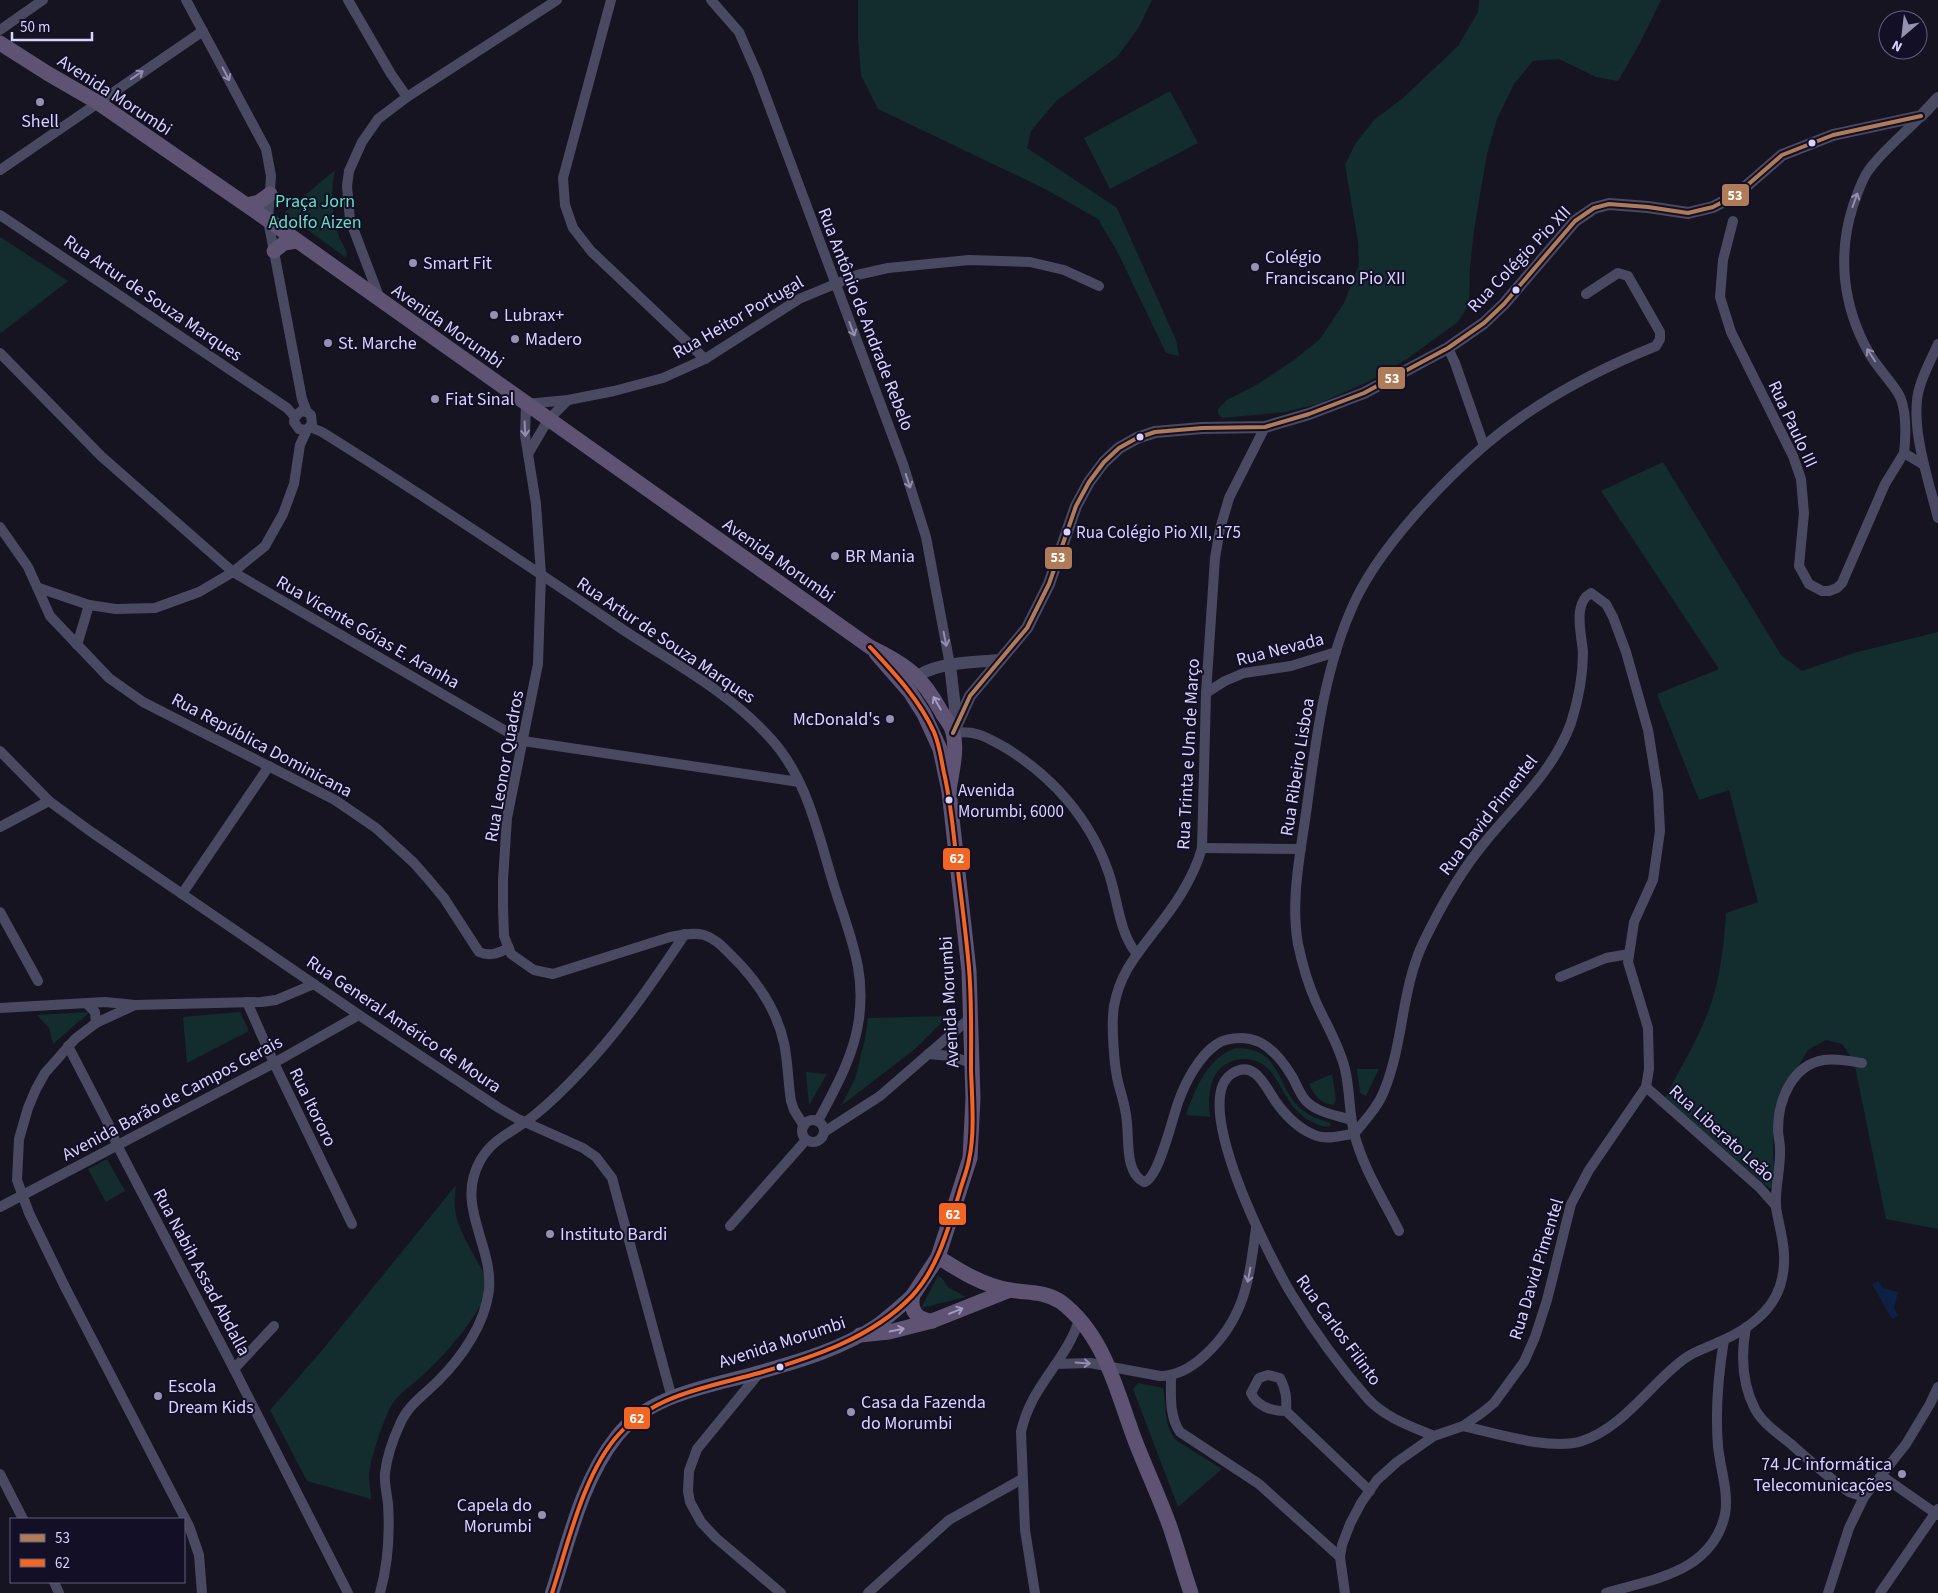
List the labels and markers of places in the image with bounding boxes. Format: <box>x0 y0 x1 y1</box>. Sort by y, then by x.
marker: Shell <box>34 96 46 108</box>
place label: Shell <box>21 109 59 134</box>
unlabelled marker <box>1807 138 1817 148</box>
place label: Colégio Franciscano Pio XII <box>1265 245 1405 291</box>
place label: Smart Fit <box>423 251 492 276</box>
marker: Smart Fit <box>407 257 419 269</box>
marker: Colégio Franciscano Pio XII <box>1249 261 1261 273</box>
unlabelled marker <box>1511 285 1521 295</box>
place label: Lubrax+ <box>504 303 564 328</box>
marker: Lubrax+ <box>488 309 500 321</box>
place label: Madero <box>525 327 582 352</box>
place label: St. Marche <box>338 331 417 356</box>
marker: Madero <box>509 333 521 345</box>
marker: St. Marche <box>322 337 334 349</box>
place label: Fiat Sinal <box>445 387 514 412</box>
marker: Fiat Sinal <box>429 393 441 405</box>
unlabelled marker <box>1135 432 1145 442</box>
place label: Rua Colégio Pio XII, 175 <box>1076 521 1241 545</box>
marker: Rua Colégio Pio XII, 175 <box>1062 527 1072 537</box>
place label: BR Mania <box>845 544 915 569</box>
marker: BR Mania <box>829 550 841 562</box>
place label: McDonald's <box>793 707 880 732</box>
marker: McDonald's <box>884 713 896 725</box>
place label: Avenida Morumbi, 6000 <box>958 779 1064 824</box>
marker: Avenida Morumbi, 6000 <box>944 795 954 805</box>
place label: Instituto Bardi <box>560 1222 667 1247</box>
marker: Instituto Bardi <box>544 1228 556 1240</box>
unlabelled marker <box>775 1362 785 1372</box>
place label: Escola Dream Kids <box>168 1374 254 1420</box>
marker: Escola Dream Kids <box>152 1390 164 1402</box>
place label: Casa da Fazenda do Morumbi <box>861 1390 986 1436</box>
marker: Casa da Fazenda do Morumbi <box>845 1406 857 1418</box>
place label: 74 JC informática Telecomunicações <box>1753 1452 1892 1498</box>
marker: 74 JC informática Telecomunicações <box>1896 1468 1908 1480</box>
place label: Capela do Morumbi <box>457 1493 532 1539</box>
marker: Capela do Morumbi <box>536 1509 548 1521</box>

